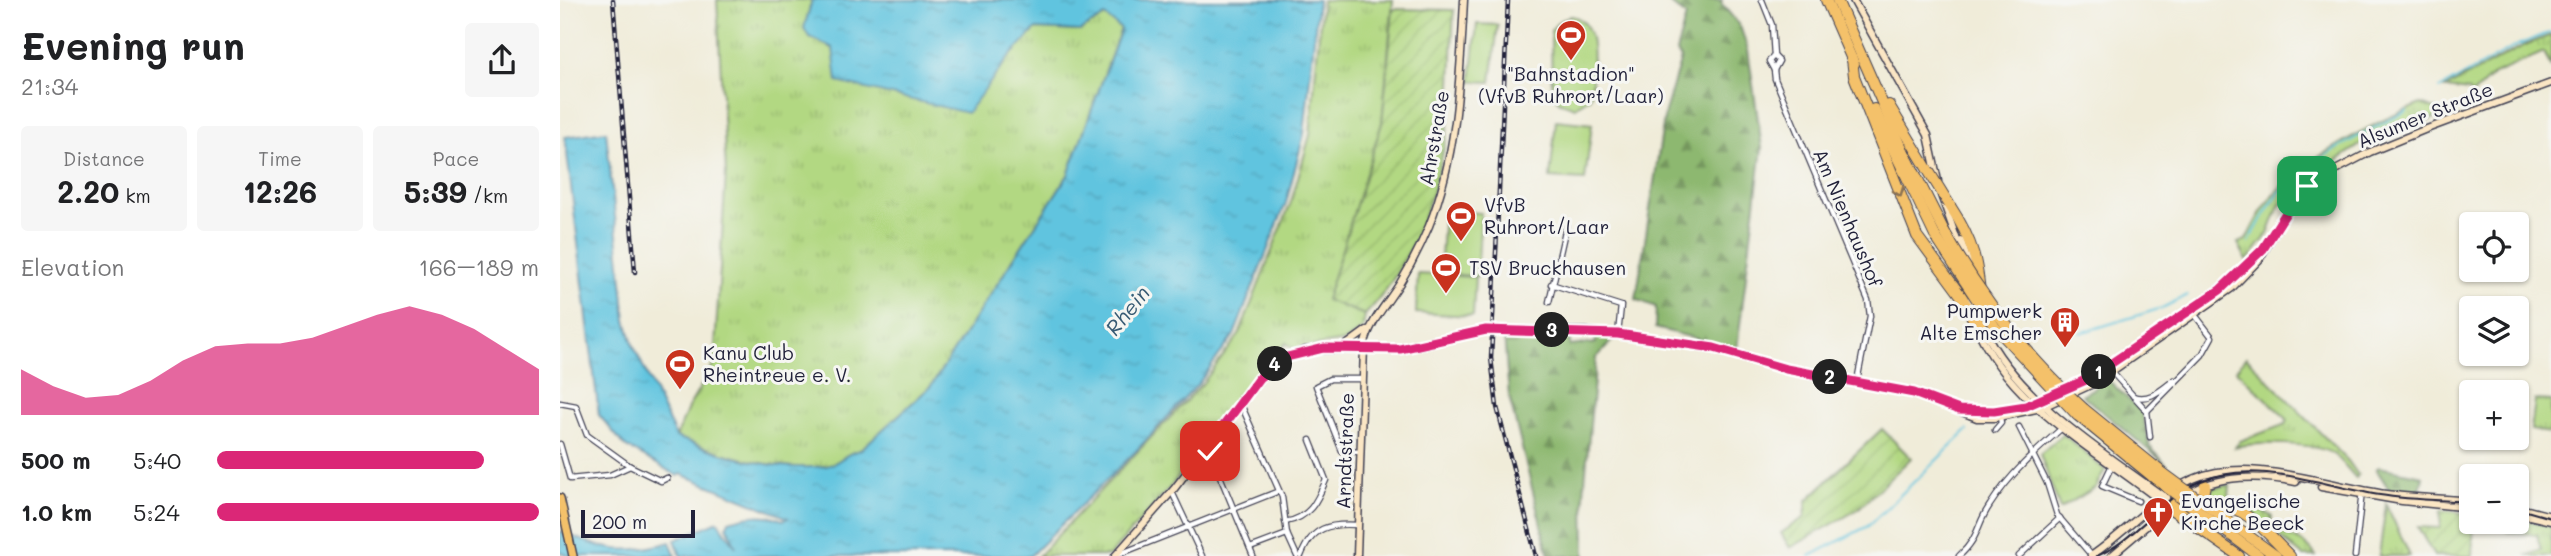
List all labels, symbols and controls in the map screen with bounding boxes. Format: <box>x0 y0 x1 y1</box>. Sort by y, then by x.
sports icon: "Bahnstadion" (VfvB Ruhrort/Laar) <box>1554 18 1588 62</box>
text: Evening run <box>21 20 245 70</box>
button: share <box>465 23 539 97</box>
place label: "Bahnstadion" (VfvB Ruhrort/Laar) <box>1478 61 1664 108</box>
text: 21:34 <box>21 71 78 101</box>
street label: Alsumer Straße <box>2353 76 2496 153</box>
street label: Ahrstraße <box>1413 88 1454 187</box>
street label: Am Nienhaushof <box>1808 145 1889 291</box>
text: Distance <box>63 146 145 171</box>
text: Time <box>258 146 302 171</box>
text: Pace <box>433 146 479 171</box>
pin <box>2277 156 2337 216</box>
icon: arrive <box>2288 167 2326 205</box>
text: 2.20 <box>57 171 119 211</box>
text: 12:26 <box>243 171 317 211</box>
text: 5:39 <box>404 171 467 211</box>
text: km <box>119 183 151 208</box>
text: /km <box>467 183 508 208</box>
one-way arrow <box>1891 185 1905 197</box>
place label: VfvB Ruhrort/Laar <box>1484 192 1609 239</box>
sports icon: VfvB Ruhrort/Laar <box>1444 199 1478 243</box>
map controls <box>2459 212 2529 534</box>
button: locate <box>2459 212 2529 282</box>
sports icon: TSV Bruckhausen <box>1429 251 1463 295</box>
text: Elevation <box>21 252 124 282</box>
text: 166–189 m <box>419 252 539 282</box>
place label: TSV Bruckhausen <box>1469 255 1626 280</box>
water label: Rhein <box>1099 280 1155 340</box>
button: layers <box>2459 296 2529 366</box>
place label: Pumpwerk Alte Emscher <box>1919 298 2042 345</box>
building icon: Pumpwerk Alte Emscher <box>2048 305 2082 349</box>
pin: 3 <box>1534 312 1570 348</box>
text: 3 <box>1546 317 1557 342</box>
place label: Kanu Club Rheintreue e. V. <box>703 340 851 387</box>
pin: 4 <box>1258 346 1292 382</box>
sports icon: Kanu Club Rheintreue e. V. <box>663 347 697 391</box>
text: 4 <box>1268 351 1281 376</box>
pin: 1 <box>2082 354 2116 390</box>
text: 1 <box>2094 359 2103 384</box>
pin: 2 <box>1812 360 1848 394</box>
text: 2 <box>1824 364 1835 389</box>
button: + <box>2459 380 2529 450</box>
street label: Arndtstraße <box>1330 392 1359 510</box>
pin <box>1180 421 1240 481</box>
icon: check <box>1191 432 1229 470</box>
text: 500 m <box>21 445 91 475</box>
text: 5:40 <box>133 445 181 475</box>
button: − <box>2459 464 2529 534</box>
place label: Evangelische Kirche Beeck <box>2181 488 2304 535</box>
church icon: Evangelische Kirche Beeck <box>2141 495 2175 539</box>
text: 1.0 km <box>21 497 92 527</box>
text: 5:24 <box>133 497 180 527</box>
scale bar <box>581 507 695 539</box>
text: 200 m <box>592 509 647 534</box>

